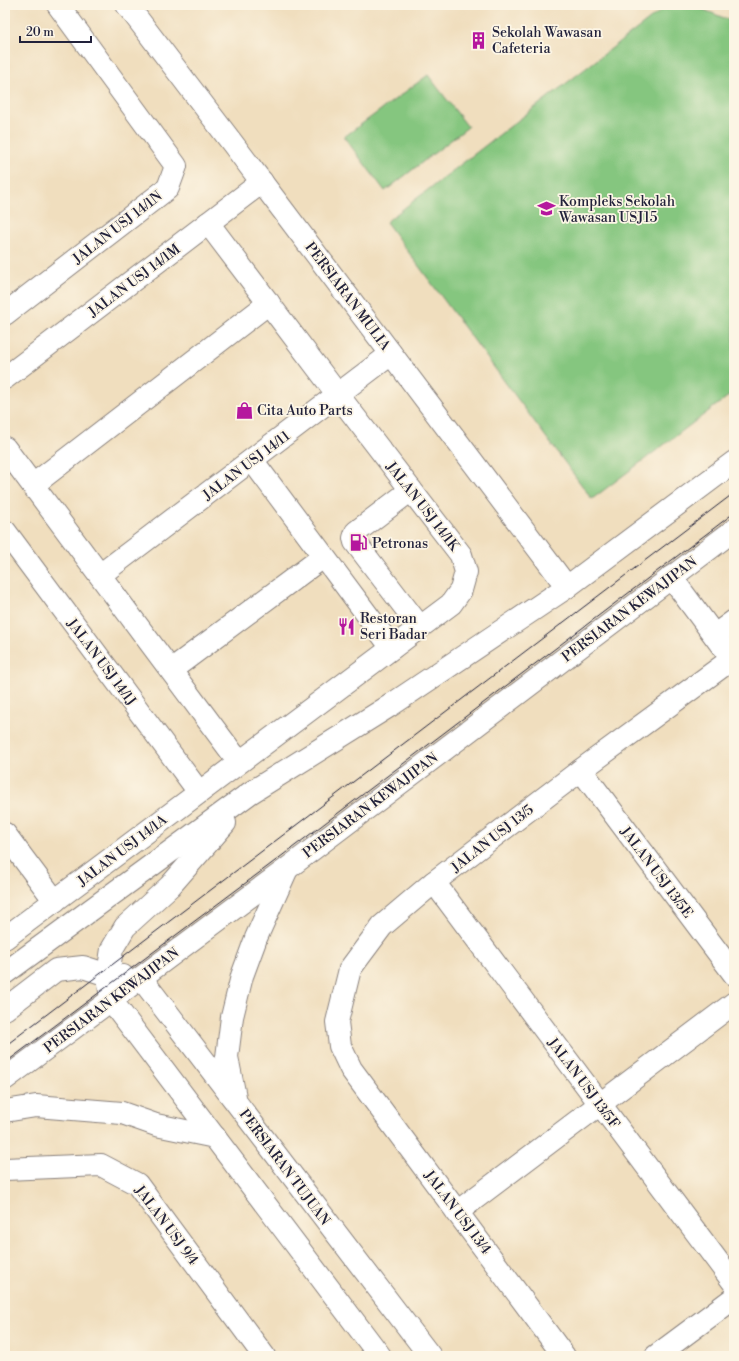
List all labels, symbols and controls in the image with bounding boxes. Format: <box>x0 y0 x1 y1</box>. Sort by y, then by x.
scale bar <box>20 18 91 44</box>
place label: Sekolah Wawasan Cafeteria <box>492 24 602 58</box>
text: 20 m <box>26 25 54 40</box>
building icon: Sekolah Wawasan Cafeteria <box>469 30 489 50</box>
street label: JALAN USJ 14/1N <box>69 187 166 269</box>
place label: Kompleks Sekolah Wawasan USJ15 <box>558 193 676 227</box>
school or university icon: Kompleks Sekolah Wawasan USJ15 <box>536 199 556 219</box>
street label: PERSIARAN MULIA <box>301 239 394 355</box>
street label: JALAN USJ 14/1M <box>84 240 185 322</box>
shop icon: Cita Auto Parts <box>234 400 254 420</box>
place label: Cita Auto Parts <box>257 402 353 420</box>
street label: JALAN USJ 14/11 <box>199 427 294 505</box>
street label: JALAN USJ 14/1K <box>381 458 463 555</box>
fuel station icon: Petronas <box>349 533 369 553</box>
place label: Petronas <box>372 535 428 553</box>
street label: PERSIARAN KEWAJIPAN <box>558 553 701 667</box>
place label: Restoran Seri Badar <box>360 610 427 644</box>
street label: JALAN USJ 14/1J <box>62 615 140 710</box>
restaurant icon: Restoran Seri Badar <box>337 616 357 636</box>
street label: PERSIARAN KEWAJIPAN <box>299 749 442 863</box>
street label: JALAN USJ 13/5 <box>447 801 538 877</box>
street label: JALAN USJ 14/1A <box>73 811 171 891</box>
street label: JALAN USJ 13/5E <box>615 823 696 922</box>
street label: PERSIARAN KEWAJIPAN <box>40 944 183 1058</box>
street label: JALAN USJ 13/5F <box>543 1034 623 1133</box>
street label: PERSIARAN TUJUAN <box>235 1106 334 1230</box>
street label: JALAN USJ 13/4 <box>419 1166 495 1258</box>
street label: JALAN USJ 9/4 <box>130 1181 202 1269</box>

